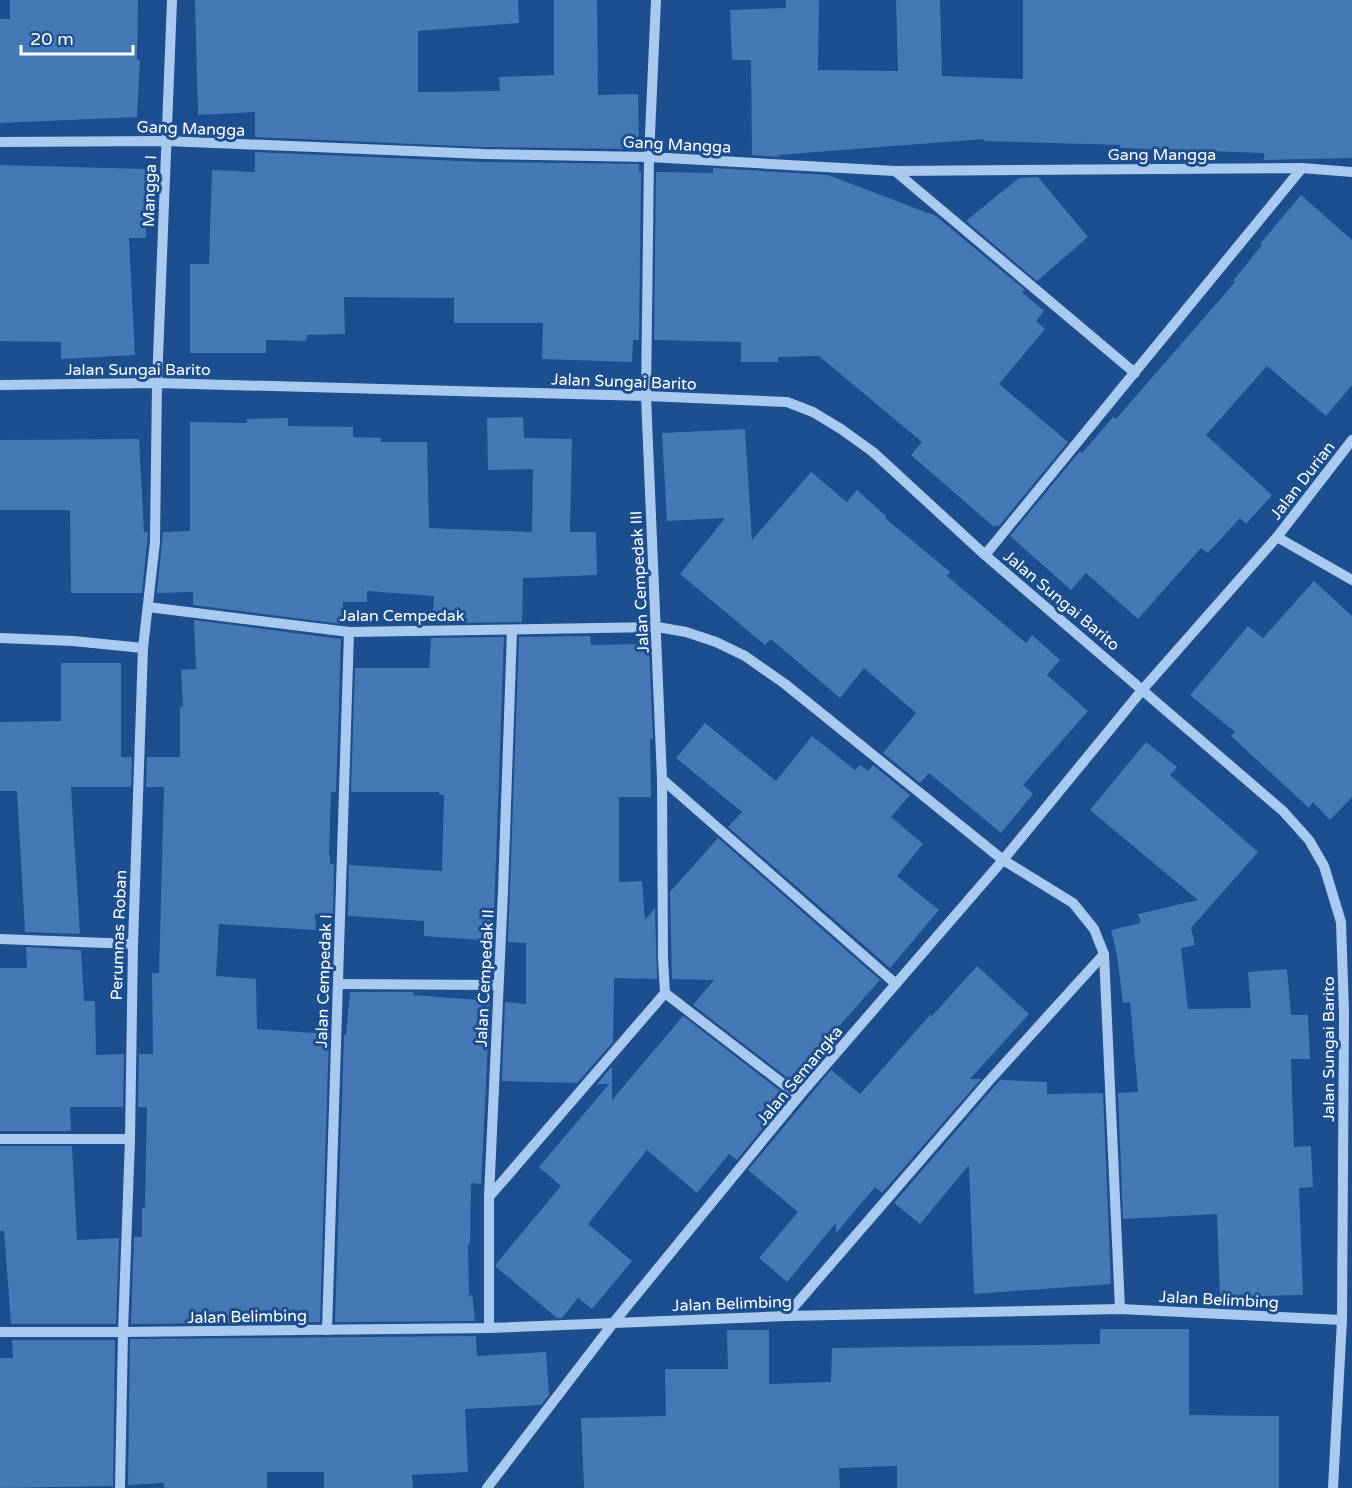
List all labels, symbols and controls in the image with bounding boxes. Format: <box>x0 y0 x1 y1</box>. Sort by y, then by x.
scale bar <box>21 18 134 56</box>
text: 20 m <box>30 28 74 50</box>
street label: Gang Mangga <box>136 117 246 141</box>
street label: Gang Mangga <box>622 132 732 158</box>
street label: Gang Mangga <box>1108 145 1216 165</box>
street label: Mangga I <box>139 155 161 227</box>
street label: Jalan Sungai Barito <box>65 360 211 380</box>
street label: Jalan Sungai Barito <box>551 369 697 395</box>
street label: Jalan Durian <box>1266 437 1340 524</box>
street label: Jalan Cempedak III <box>626 510 654 654</box>
street label: Jalan Sungai Barito <box>999 546 1124 655</box>
street label: Jalan Cempedak <box>340 606 465 626</box>
street label: Perumnas Roban <box>107 869 131 1001</box>
street label: Jalan Cempedak II <box>471 909 499 1048</box>
street label: Jalan Cempedak I <box>312 914 336 1048</box>
street label: Jalan Sungai Barito <box>1319 976 1339 1122</box>
street label: Jalan Semangka <box>752 1022 847 1129</box>
street label: Jalan Belimbing <box>1159 1287 1279 1313</box>
street label: Jalan Belimbing <box>672 1292 792 1316</box>
street label: Jalan Belimbing <box>187 1306 307 1328</box>

